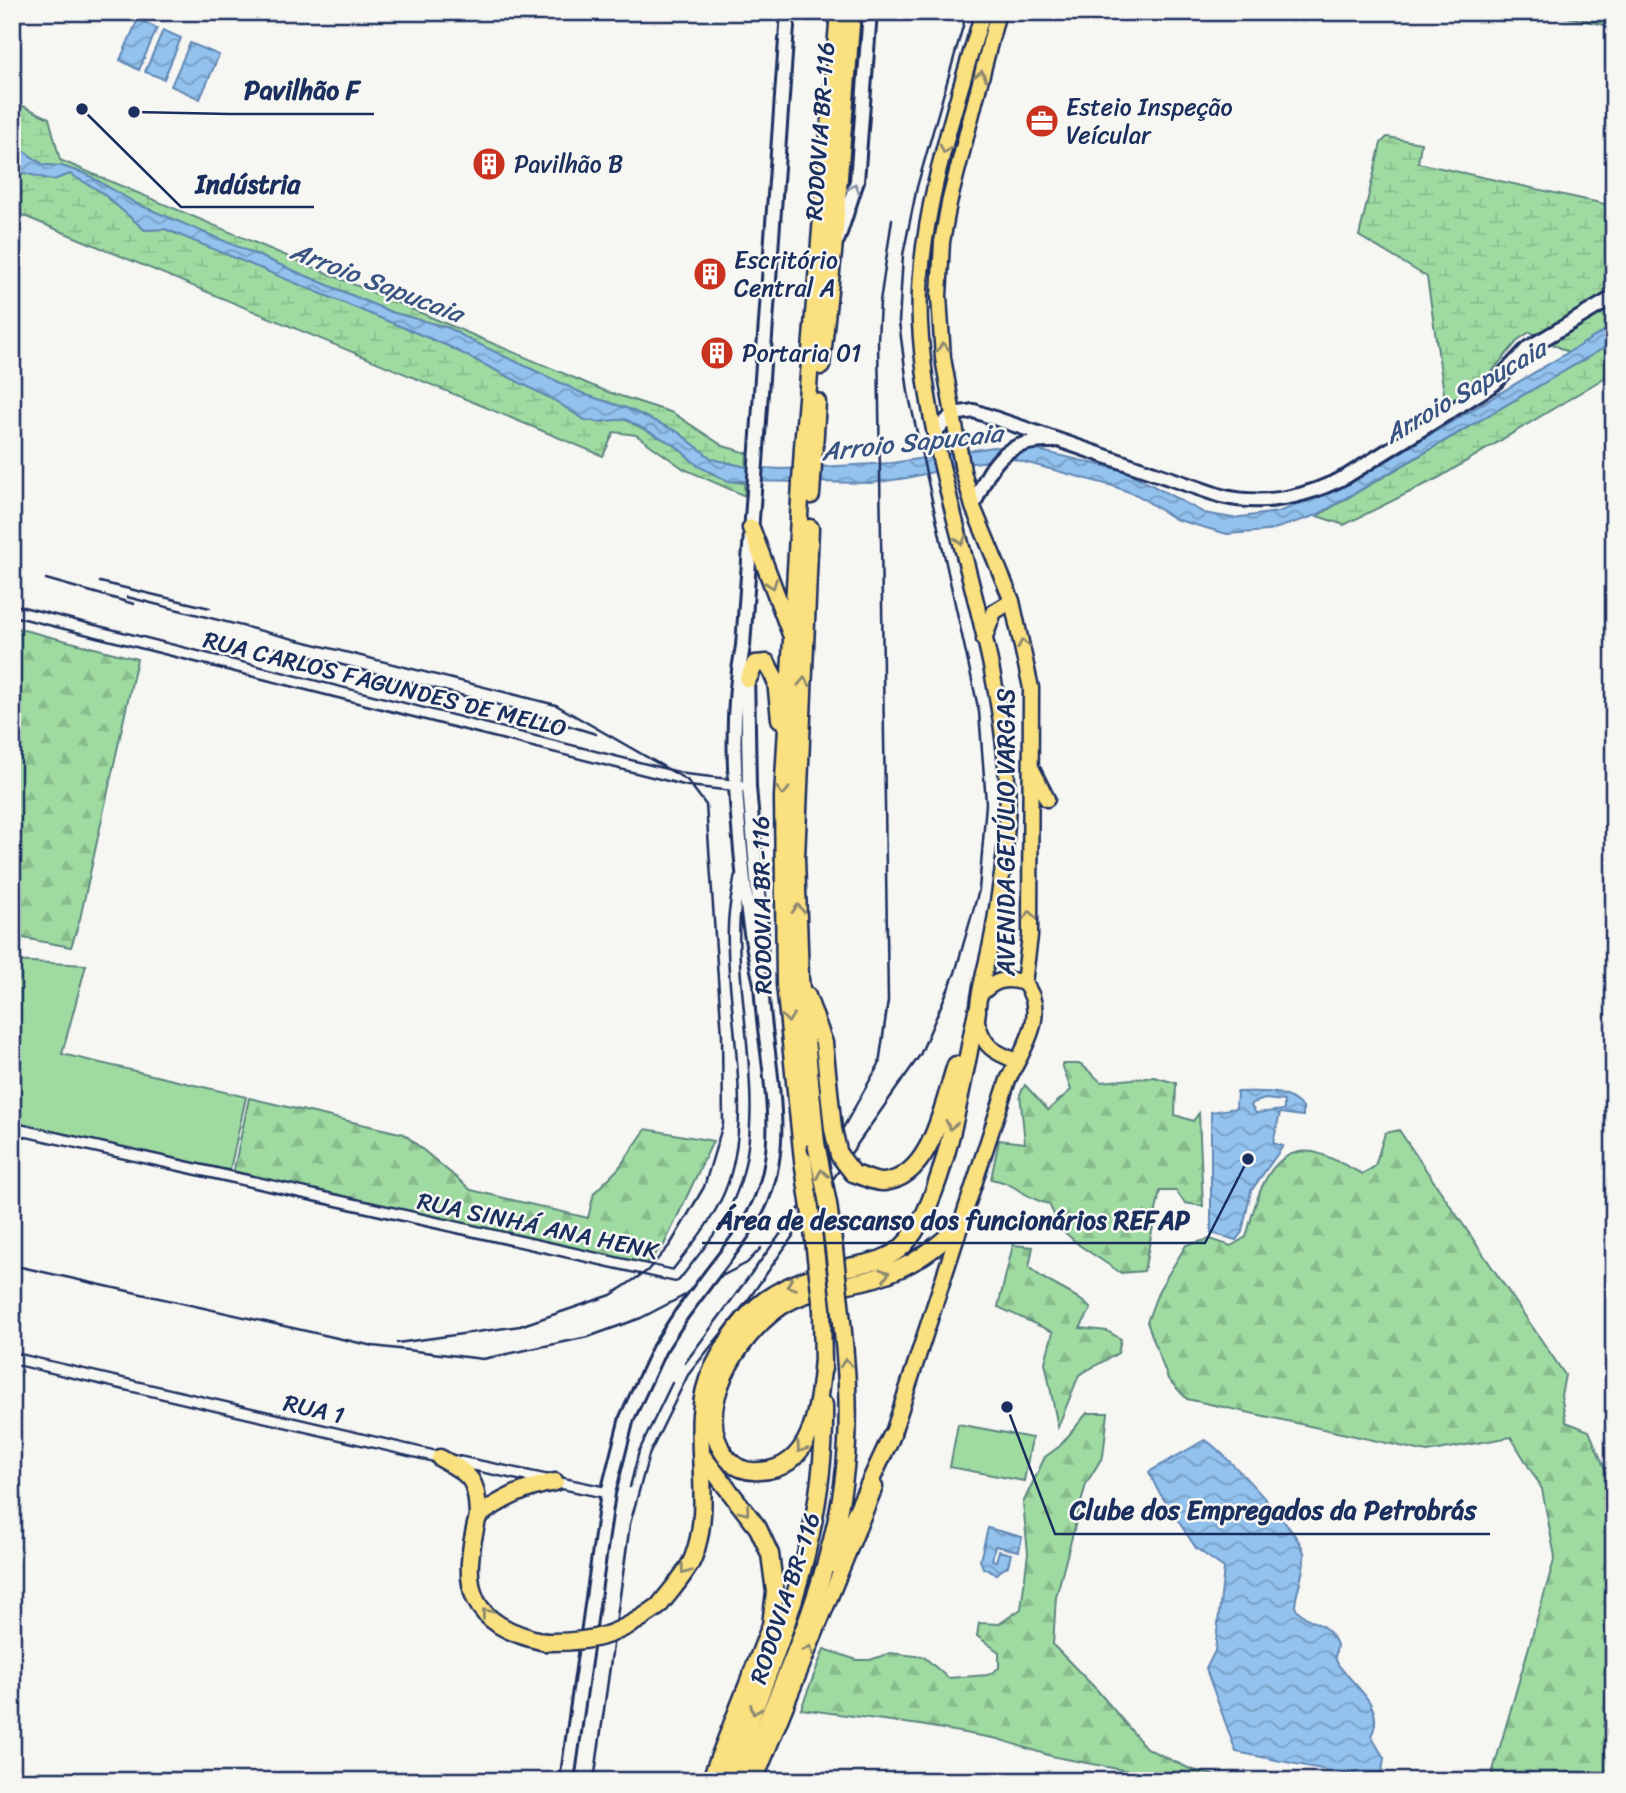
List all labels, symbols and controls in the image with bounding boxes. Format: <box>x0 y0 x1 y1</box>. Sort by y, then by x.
street label: RODOVIA BR-116 <box>793 40 847 222</box>
callout: Pavilhão F <box>230 67 374 114</box>
text: Pavilhão F <box>244 67 362 113</box>
one-way arrow <box>972 70 987 82</box>
place label: Esteio Inspeção Veícular <box>1066 86 1233 156</box>
office icon: Esteio Inspeção Veícular <box>1023 102 1061 140</box>
place label: Pavilhão B <box>514 143 623 185</box>
one-way arrow <box>939 143 953 155</box>
building icon: Pavilhão B <box>470 145 508 183</box>
callout: Indústria <box>181 160 314 207</box>
text: Indústria <box>194 161 301 207</box>
one-way arrow <box>846 182 860 194</box>
water label: Arroio Sapucaia <box>283 228 473 337</box>
place label: Escritório Central A <box>734 239 838 309</box>
building icon: Escritório Central A <box>691 255 729 293</box>
water label: Arroio Sapucaia <box>1374 324 1558 457</box>
place label: Portaria 01 <box>742 332 861 374</box>
building icon: Portaria 01 <box>698 334 736 372</box>
one-way arrow <box>935 341 950 352</box>
water label: Arroio Sapucaia <box>818 409 1008 474</box>
one-way arrow <box>953 534 967 546</box>
one-way arrow <box>764 577 778 589</box>
street label: RUA CARLOS FAGUNDES DE MELLO <box>199 619 571 749</box>
one-way arrow <box>1016 638 1031 650</box>
one-way arrow <box>796 676 811 687</box>
street label: AVENIDA GETÚLIO VARGAS <box>985 688 1027 977</box>
one-way arrow <box>776 785 791 796</box>
street label: RODOVIA BR-116 <box>739 815 785 995</box>
one-way arrow <box>790 904 805 915</box>
one-way arrow <box>1022 909 1038 919</box>
one-way arrow <box>781 1012 796 1024</box>
one-way arrow <box>945 1119 959 1131</box>
one-way arrow <box>815 1168 830 1180</box>
street label: RUA SINHÁ ANA HENK <box>414 1180 664 1272</box>
callout: Área de descanso dos funcionários REFAP <box>702 1196 1205 1243</box>
text: Área de descanso dos funcionários REFAP <box>715 1197 1191 1243</box>
one-way arrow <box>878 1268 891 1282</box>
one-way arrow <box>786 1276 798 1290</box>
one-way arrow <box>838 1357 853 1368</box>
street label: RUA 1 <box>279 1382 349 1436</box>
one-way arrow <box>797 1440 809 1453</box>
callout: Clube dos Empregados da Petrobrás <box>1055 1487 1490 1534</box>
text: Clube dos Empregados da Petrobrás <box>1069 1487 1477 1533</box>
one-way arrow <box>736 1503 749 1515</box>
street label: RODOVIA BR-116 <box>737 1507 833 1689</box>
one-way arrow <box>681 1562 693 1575</box>
one-way arrow <box>482 1608 494 1621</box>
one-way arrow <box>801 1644 815 1657</box>
one-way arrow <box>749 1703 763 1715</box>

